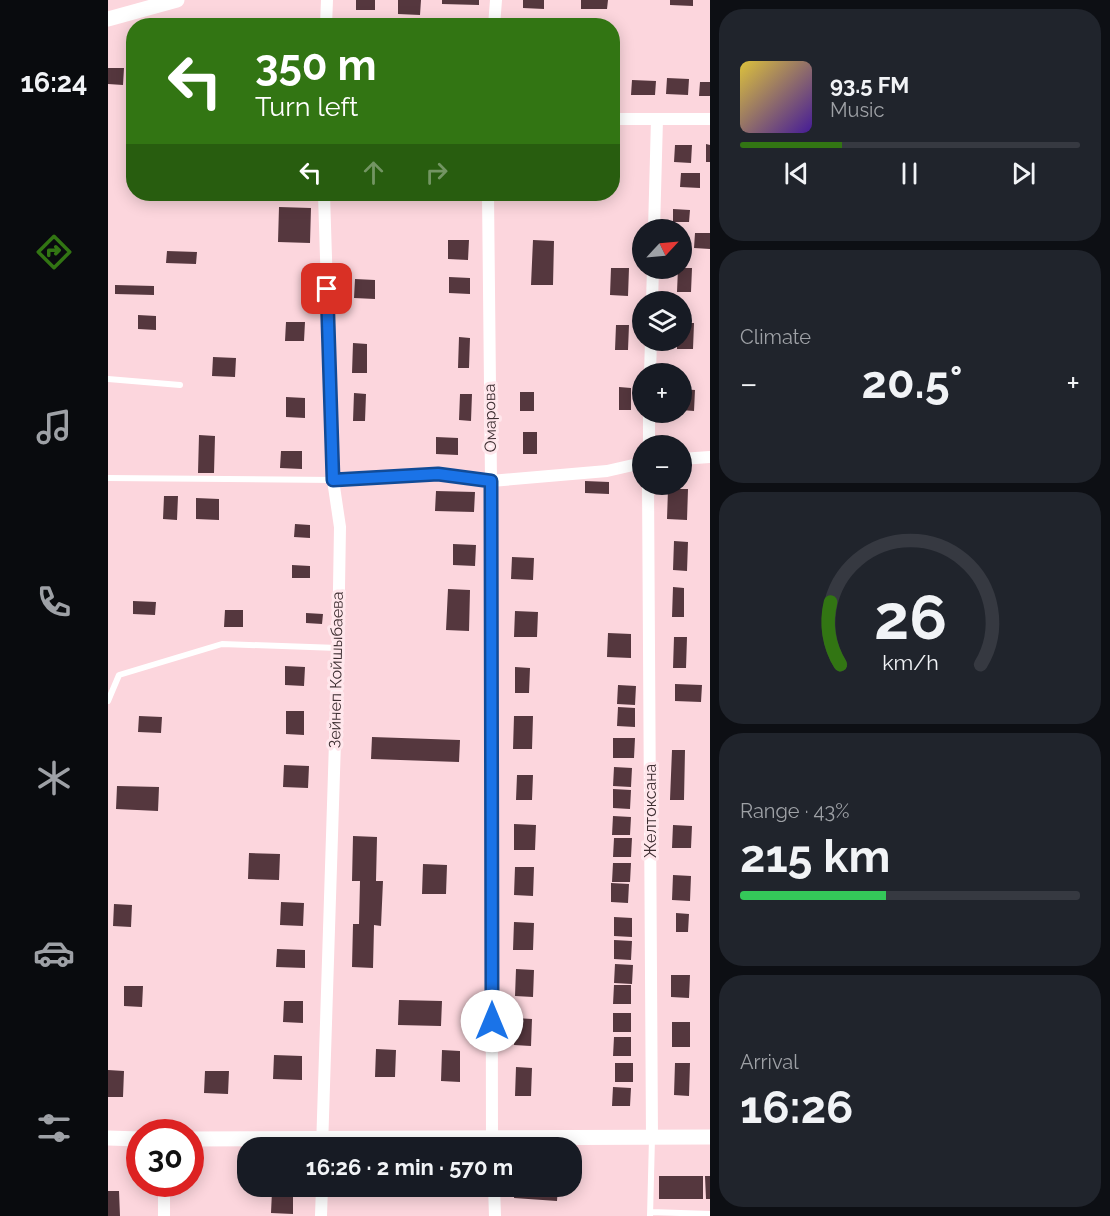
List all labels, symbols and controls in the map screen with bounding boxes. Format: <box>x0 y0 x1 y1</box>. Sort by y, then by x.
text: 350 m <box>255 41 377 90</box>
icon: left <box>156 42 234 120</box>
text: 16:24 <box>20 67 88 98</box>
text: 93.5 FM <box>830 72 909 98</box>
text: Turn left <box>255 91 358 122</box>
text: Music <box>830 98 884 122</box>
icon: left <box>294 156 327 189</box>
icon: ahead <box>357 156 390 189</box>
icon: right <box>420 156 453 189</box>
icon: previous <box>780 157 813 190</box>
icon: pause <box>893 157 926 190</box>
icon: next <box>1007 157 1040 190</box>
north arrow <box>632 219 692 279</box>
map controls <box>632 219 692 495</box>
icon: directions <box>33 231 75 273</box>
pin <box>301 263 352 314</box>
icon: arrive <box>310 272 343 305</box>
button: layers <box>632 291 692 351</box>
text: Climate <box>740 325 811 349</box>
text: 20.5° <box>862 356 962 409</box>
button: + <box>632 363 692 423</box>
text: − <box>740 364 758 403</box>
text: + <box>1066 364 1080 403</box>
street label: Омарова <box>480 384 500 452</box>
icon: music <box>33 406 75 448</box>
button: − <box>632 435 692 495</box>
text: 26 <box>873 580 947 654</box>
icon: phone <box>33 581 75 623</box>
street label: Зейнеп Койшыбаева <box>325 591 347 749</box>
text: km/h <box>882 650 938 675</box>
icon: climate <box>33 757 75 799</box>
street label: Желтоксана <box>641 764 660 858</box>
text: Range · 43% <box>740 799 849 823</box>
text: 215 km <box>740 830 890 883</box>
icon: car <box>33 932 75 974</box>
position arrow <box>460 989 524 1053</box>
text: Arrival <box>740 1050 799 1074</box>
text: 16:26 <box>740 1081 853 1134</box>
icon: filters <box>33 1107 75 1149</box>
speed limit sign: 30 <box>126 1119 204 1197</box>
text: 16:26 · 2 min · 570 m <box>306 1154 513 1180</box>

